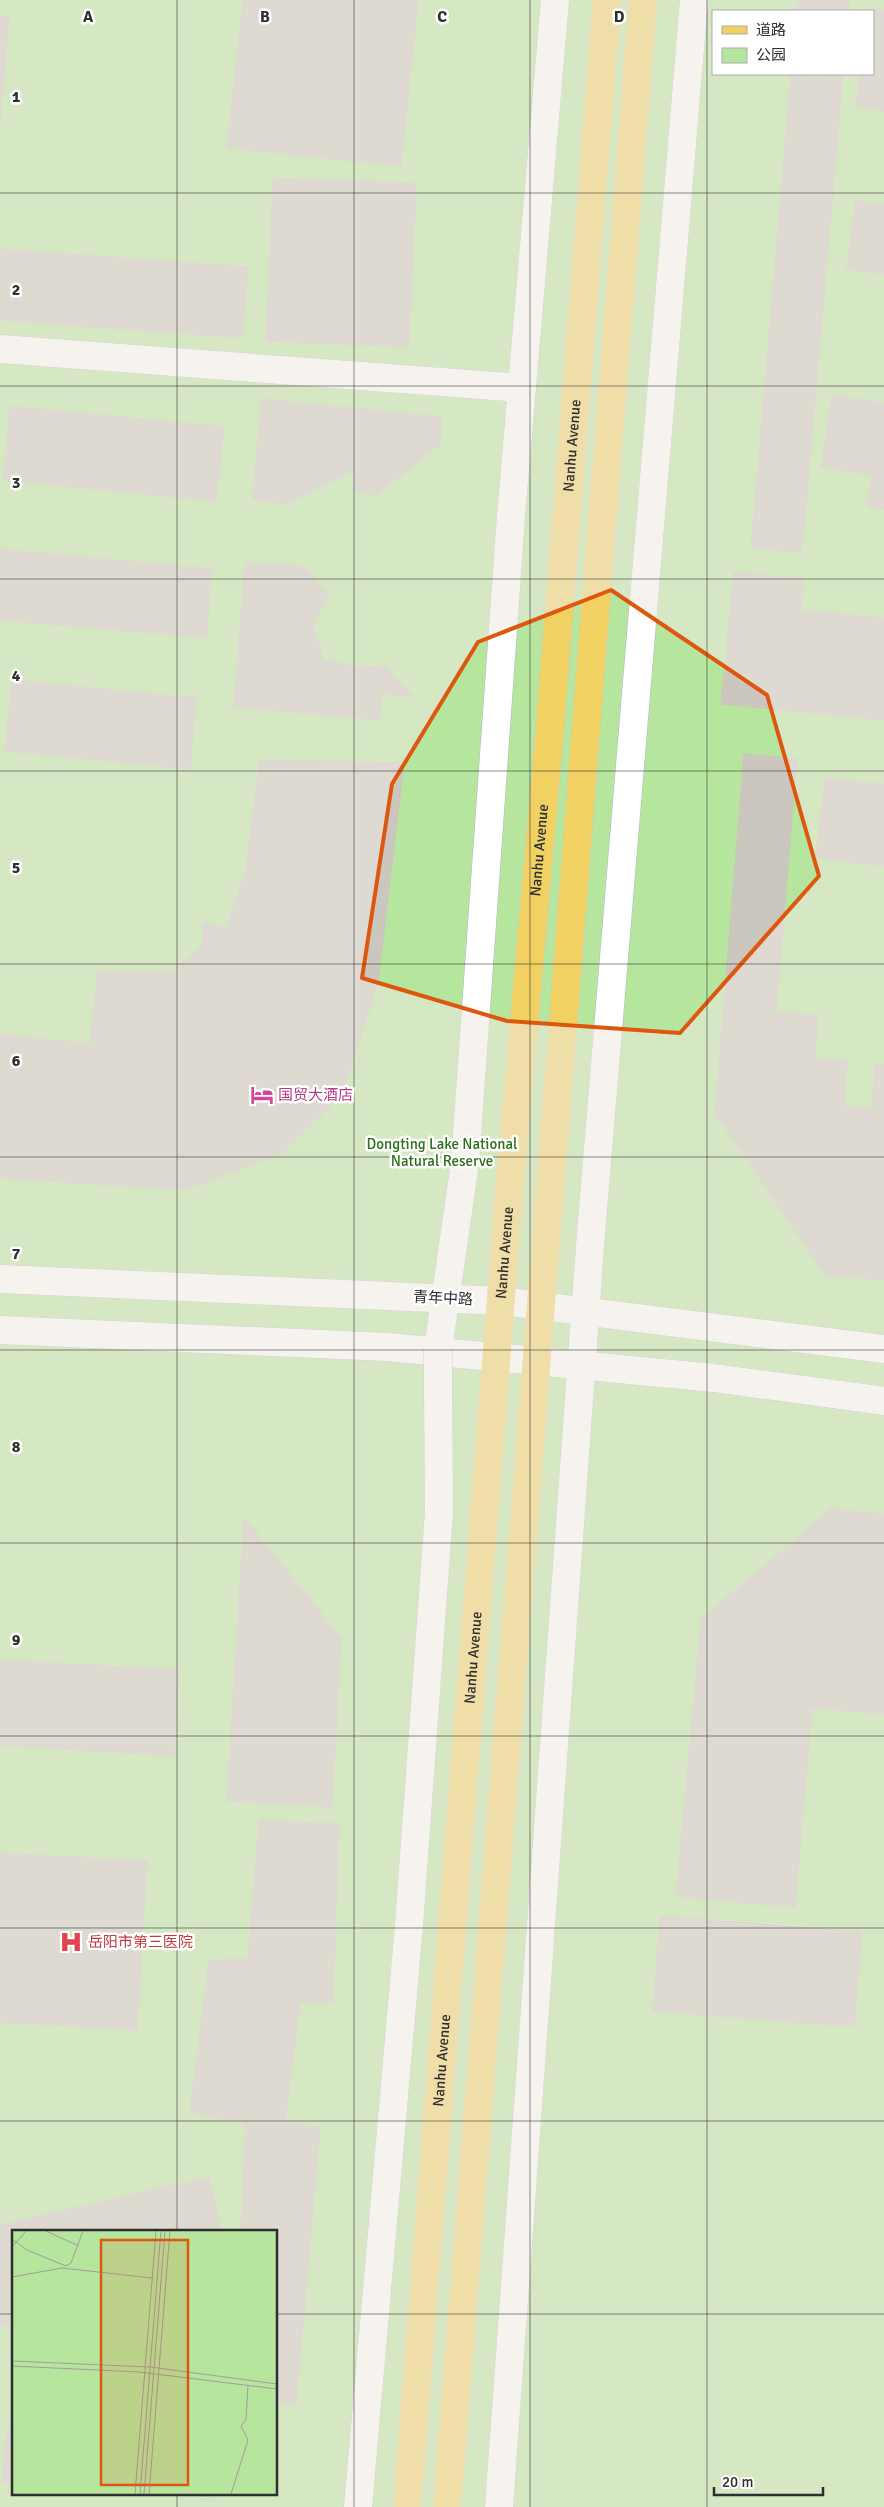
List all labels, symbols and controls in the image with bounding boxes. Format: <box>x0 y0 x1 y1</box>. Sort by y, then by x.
text: A <box>83 7 94 27</box>
text: B <box>260 7 270 27</box>
text: C <box>437 7 447 27</box>
text: D <box>614 7 625 27</box>
legend <box>712 10 874 75</box>
text: 道路 <box>756 21 786 39</box>
text: 公园 <box>756 46 786 64</box>
text: 1 <box>12 87 21 107</box>
text: 2 <box>12 280 20 300</box>
street label: Nanhu Avenue <box>559 399 585 492</box>
text: 3 <box>12 473 20 493</box>
text: 4 <box>12 666 21 686</box>
street label: Nanhu Avenue <box>526 803 552 897</box>
text: 5 <box>12 858 20 878</box>
text: 6 <box>12 1051 21 1071</box>
hotel icon: 国贸大酒店 <box>249 1082 275 1108</box>
place label: 国贸大酒店 <box>278 1086 353 1104</box>
park label: Dongting Lake National Natural Reserve <box>367 1135 517 1170</box>
street label: Nanhu Avenue <box>492 1206 517 1300</box>
text: 7 <box>12 1244 21 1264</box>
street label: 青年中路 <box>413 1287 473 1309</box>
text: 8 <box>12 1437 21 1457</box>
street label: Nanhu Avenue <box>460 1611 486 1704</box>
text: 9 <box>12 1630 21 1650</box>
hospital icon: 岳阳市第三医院 <box>58 1929 84 1955</box>
place label: 岳阳市第三医院 <box>88 1933 193 1951</box>
street label: Nanhu Avenue <box>429 2013 454 2107</box>
inset map <box>12 2230 278 2494</box>
scale bar <box>714 2464 823 2496</box>
text: 20 m <box>722 2473 753 2491</box>

